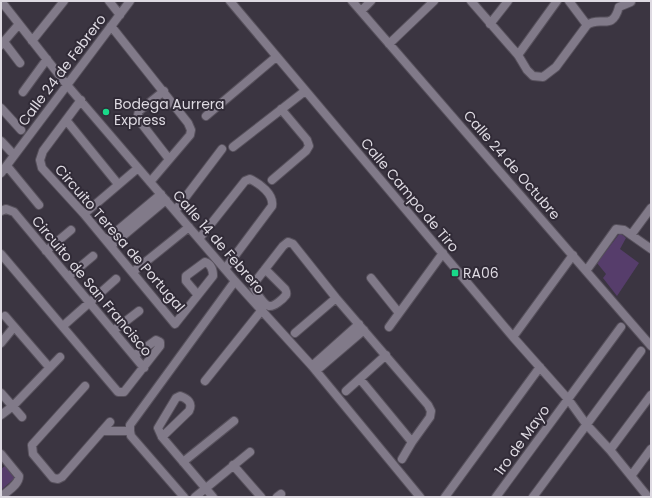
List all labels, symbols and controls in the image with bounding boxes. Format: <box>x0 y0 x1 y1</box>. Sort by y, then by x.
street label: Calle 24 de Febrero <box>13 10 111 130</box>
place label: Bodega Aurrera Express <box>114 94 225 130</box>
street label: Calle 24 de Octubre <box>459 106 565 224</box>
marker: Bodega Aurrera Express <box>101 107 111 117</box>
street label: Calle Campo de Tiro <box>356 134 464 256</box>
street label: Circuito Teresa de Portugal <box>50 160 190 316</box>
street label: Calle 14 de Febrero <box>168 186 270 298</box>
street label: Circuito de San Francisco <box>27 211 157 361</box>
place label: RA06 <box>463 263 499 283</box>
marker: RA06 <box>450 268 460 278</box>
street label: 1ro de Mayo <box>490 401 554 479</box>

